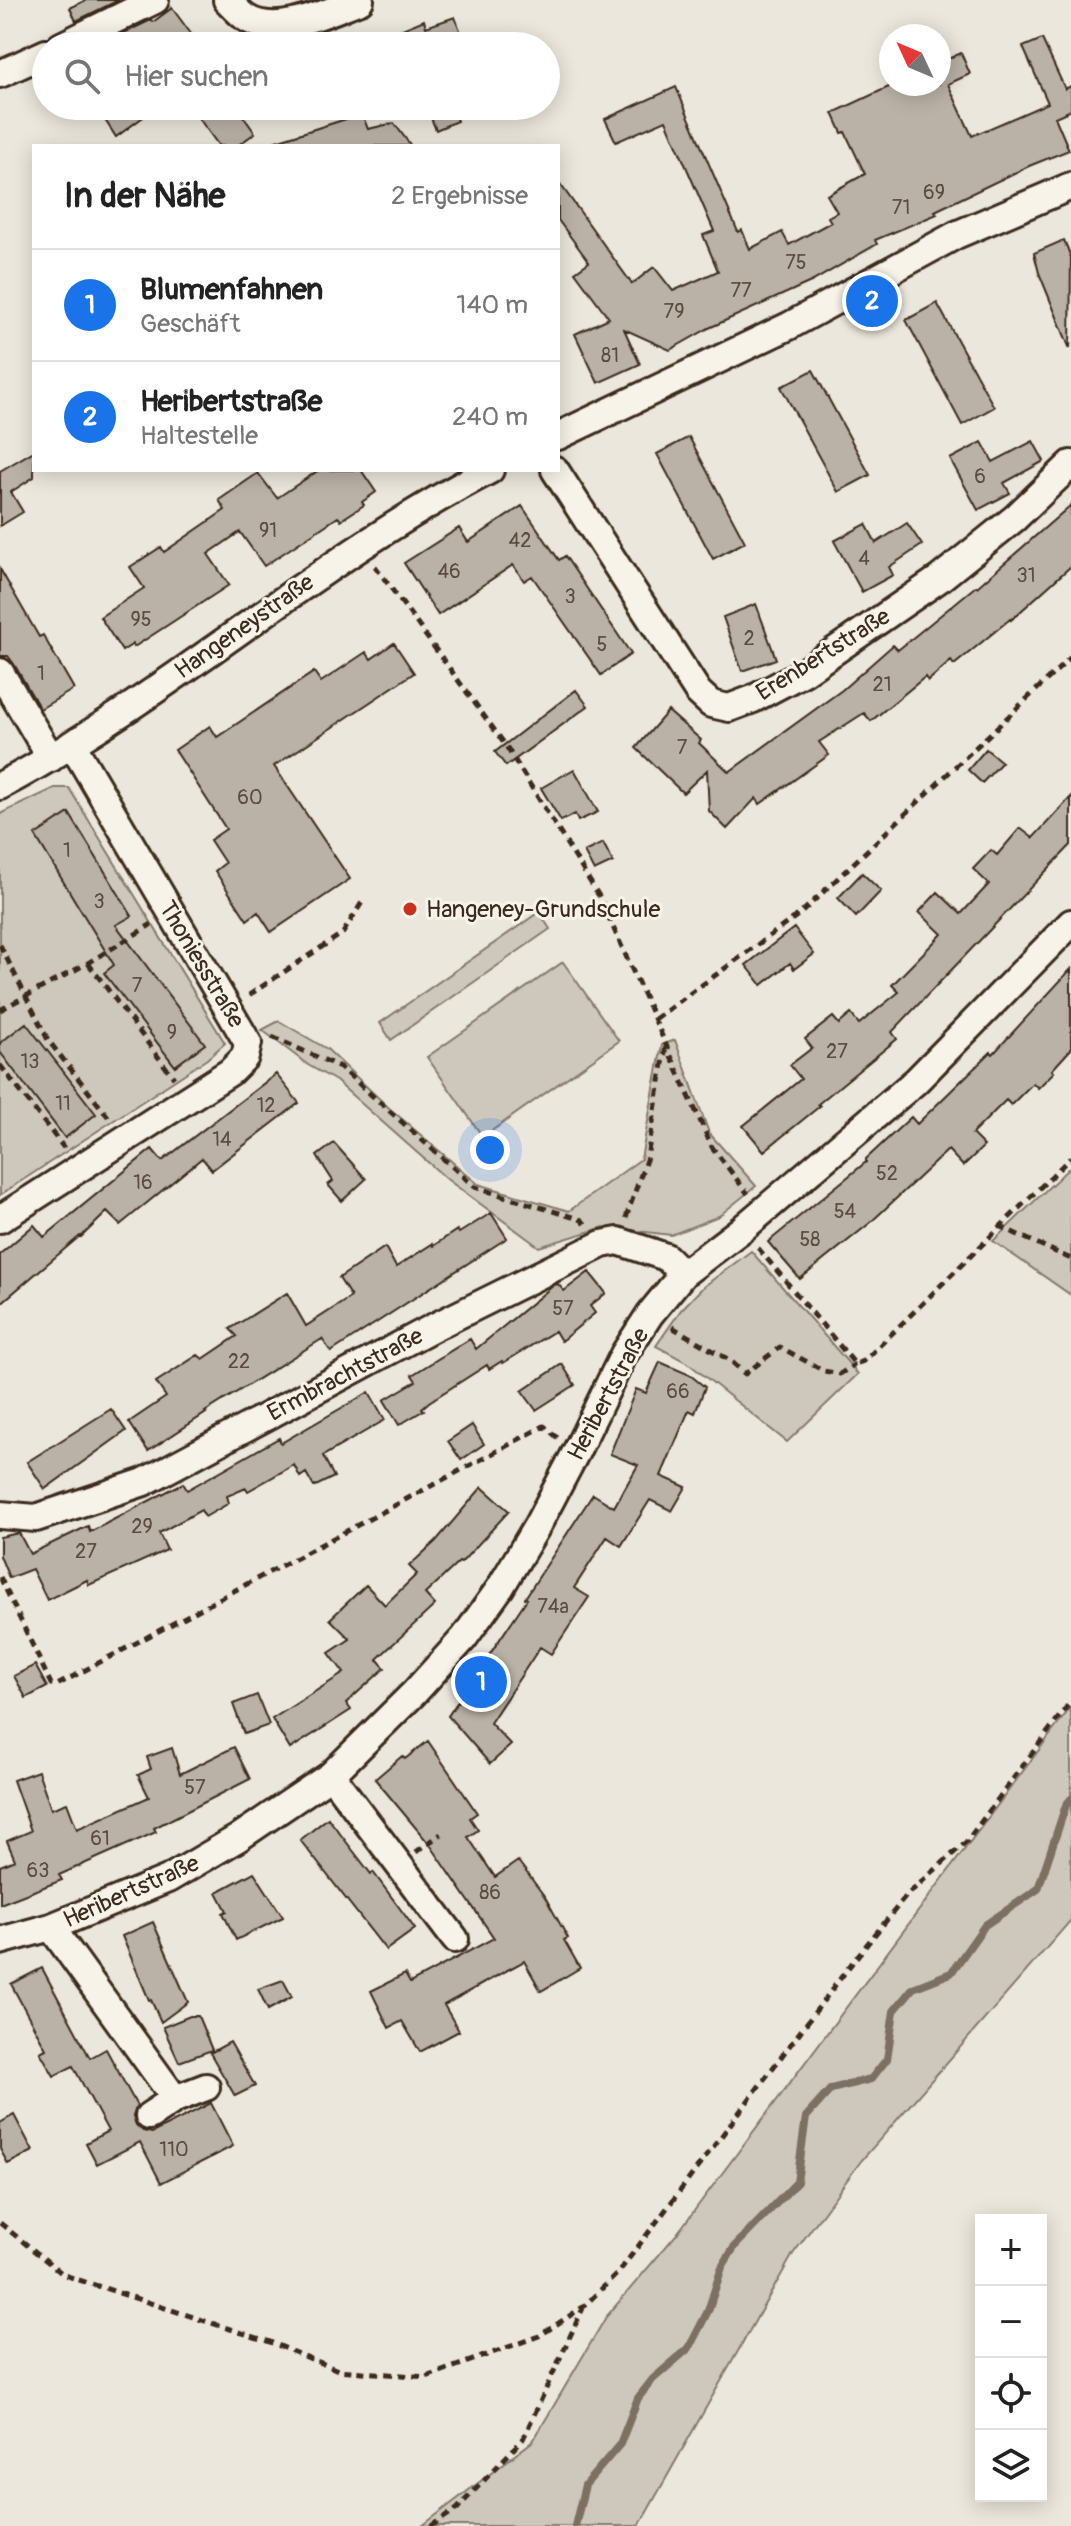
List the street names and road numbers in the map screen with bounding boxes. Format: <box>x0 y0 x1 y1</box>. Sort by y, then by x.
street label: Hangeneystraße <box>169 568 320 685</box>
street label: Erenbertstraße <box>751 602 896 707</box>
street label: Thoniesstraße <box>152 896 251 1033</box>
street label: Ermbrachtstraße <box>262 1321 428 1428</box>
street label: Heribertstraße <box>561 1323 656 1465</box>
street label: Heribertstraße <box>59 1848 204 1934</box>

